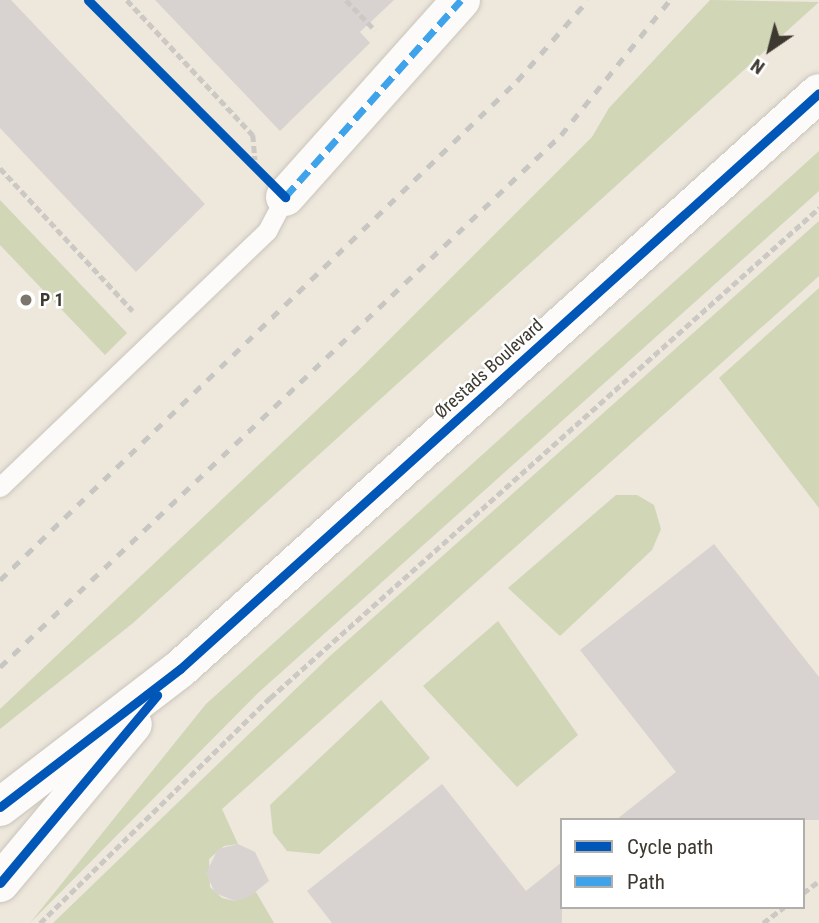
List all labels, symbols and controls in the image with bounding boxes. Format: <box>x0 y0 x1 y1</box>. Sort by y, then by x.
north arrow <box>735 14 805 84</box>
text: N <box>746 54 769 79</box>
place label: P 1 <box>40 289 63 311</box>
marker: P 1 <box>18 292 34 308</box>
street label: Ørestads Boulevard <box>430 315 548 423</box>
legend <box>560 818 805 909</box>
text: Cycle path <box>627 835 713 859</box>
text: Path <box>627 870 665 894</box>

